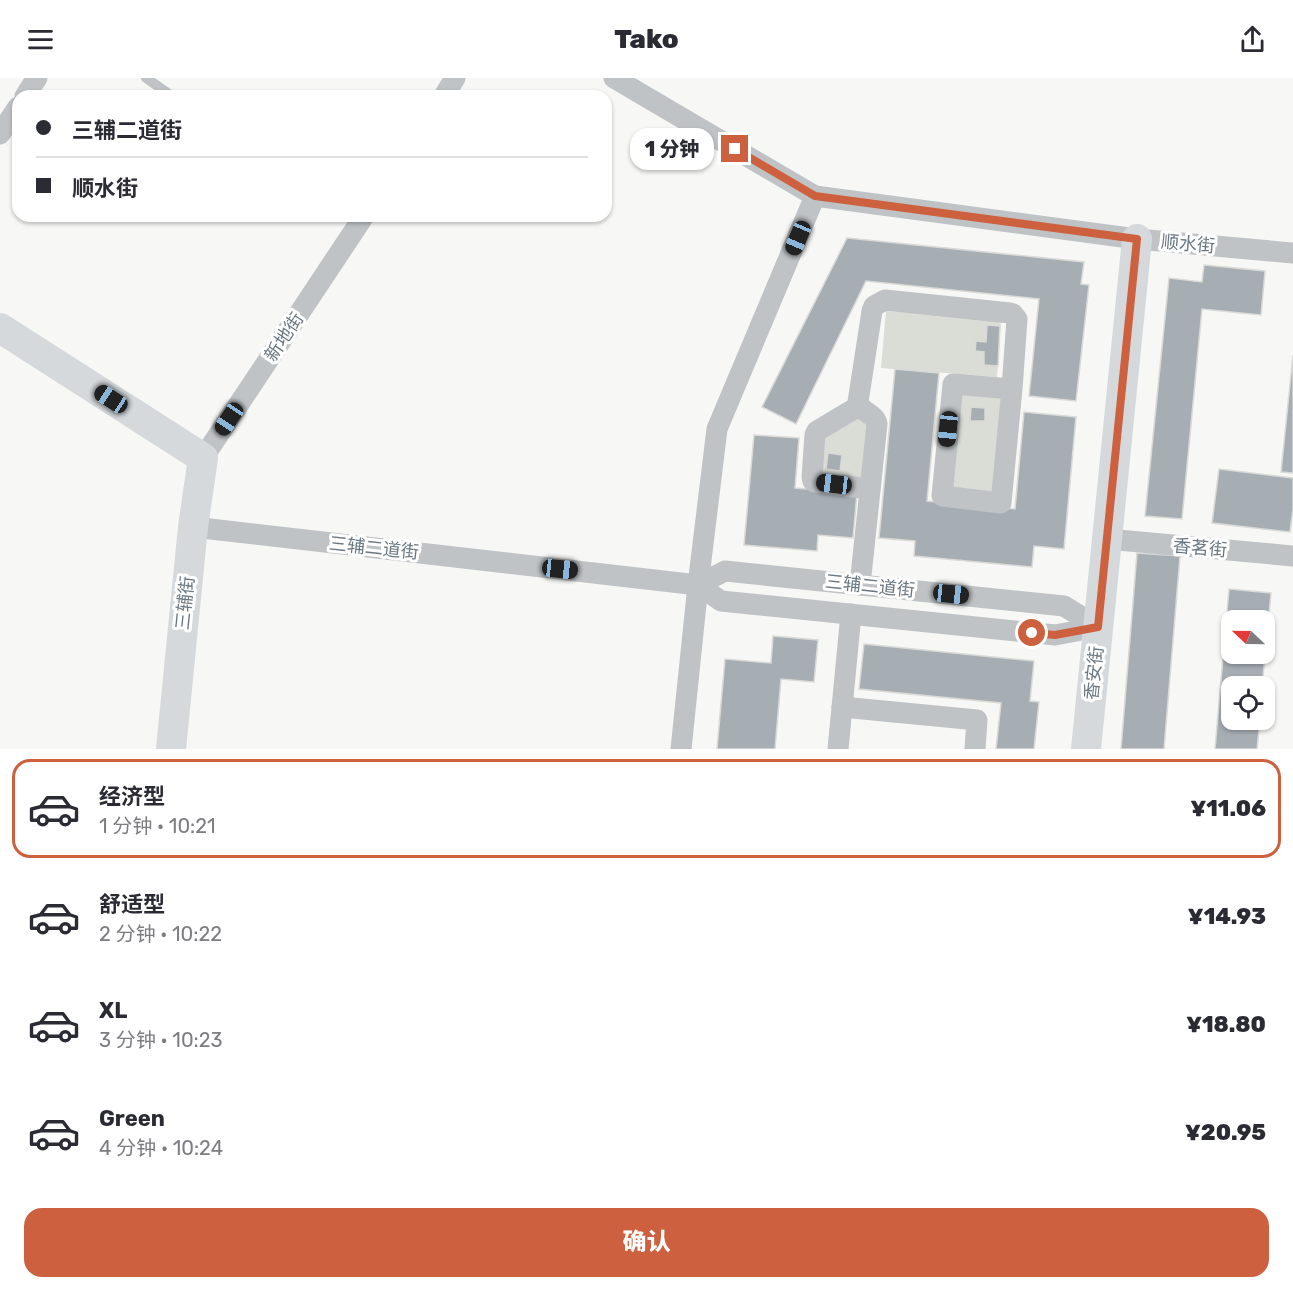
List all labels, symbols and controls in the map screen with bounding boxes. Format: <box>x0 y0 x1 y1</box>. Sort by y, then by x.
icon: menu <box>24 23 57 56</box>
text: Tako <box>614 23 679 55</box>
icon: share <box>1236 23 1269 56</box>
text: 三辅二道街 <box>72 117 182 144</box>
callout: 1 分钟 <box>630 128 714 170</box>
route end <box>721 135 748 162</box>
text: 1 分钟 <box>645 137 699 161</box>
text: 顺水街 <box>72 175 138 202</box>
car <box>783 218 813 258</box>
street label: 顺水街 <box>1160 231 1216 257</box>
street label: 新地街 <box>260 308 308 366</box>
car <box>91 382 131 416</box>
car <box>211 399 247 439</box>
car <box>937 410 959 448</box>
car <box>815 473 853 495</box>
street label: 三辅二道街 <box>328 532 420 564</box>
street label: 香茗街 <box>1172 535 1228 561</box>
car <box>541 558 579 580</box>
street label: 三辅二道街 <box>824 570 916 602</box>
street label: 三辅街 <box>171 575 199 631</box>
car <box>932 583 970 605</box>
north arrow <box>1221 610 1275 664</box>
map controls <box>1221 610 1275 730</box>
route start <box>1018 619 1045 646</box>
street label: 香安街 <box>1080 645 1108 701</box>
button: locate <box>1221 676 1275 730</box>
icon: car <box>27 782 81 836</box>
text: 经济型 <box>99 783 165 810</box>
text: ¥11.06 <box>1190 795 1266 822</box>
text: 1 分钟 · 10:21 <box>99 814 216 838</box>
icon: car <box>27 890 81 944</box>
text: 舒适型 <box>99 891 165 918</box>
text: ¥14.93 <box>1188 903 1266 930</box>
text: 2 分钟 · 10:22 <box>99 922 222 946</box>
text: XL <box>99 997 127 1024</box>
icon: car <box>27 998 81 1052</box>
text: ¥18.80 <box>1186 1011 1266 1038</box>
text: 3 分钟 · 10:23 <box>99 1028 222 1052</box>
text: Green <box>99 1105 165 1132</box>
icon: car <box>27 1106 81 1160</box>
text: ¥20.95 <box>1185 1119 1266 1146</box>
text: 4 分钟 · 10:24 <box>99 1136 223 1160</box>
button: 确认 <box>24 1208 1269 1277</box>

